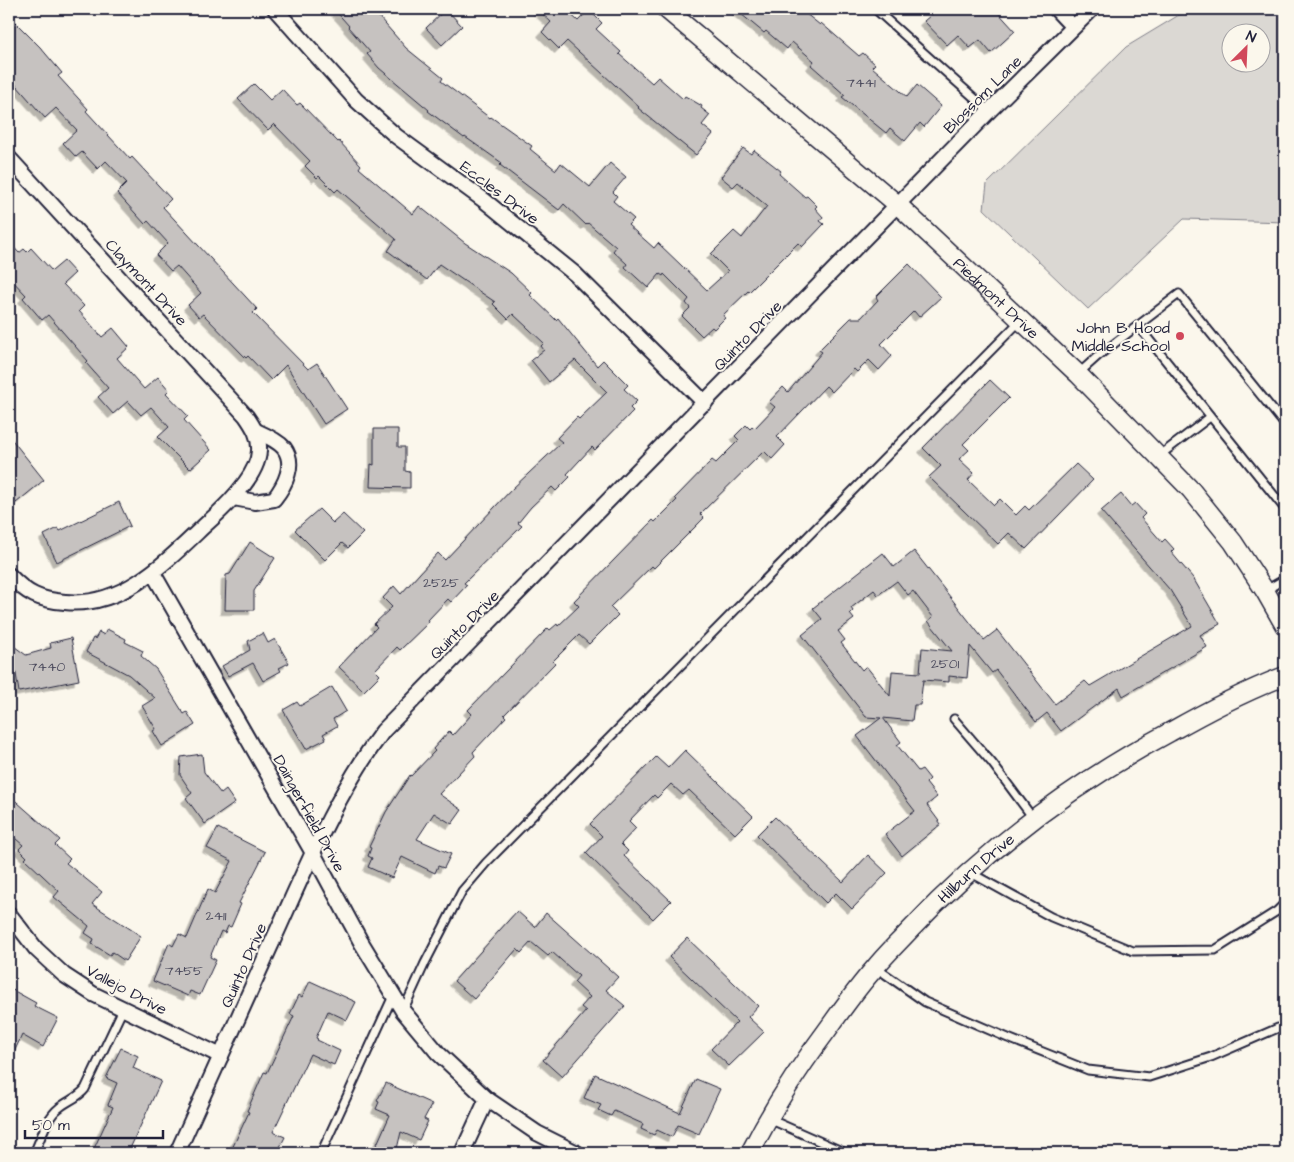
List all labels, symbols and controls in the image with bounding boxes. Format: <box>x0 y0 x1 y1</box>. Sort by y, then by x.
north arrow <box>1222 22 1272 72</box>
text: N <box>1243 26 1259 48</box>
street label: Blossom Lane <box>939 50 1027 139</box>
house number: 7441 <box>846 73 876 93</box>
street label: Eccles Drive <box>455 156 544 230</box>
street label: Claymont Drive <box>99 234 193 332</box>
street label: Piedmont Drive <box>948 253 1044 344</box>
street label: Quinto Drive <box>708 295 787 376</box>
place label: John B Hood Middle School <box>1072 317 1170 357</box>
marker: John B Hood Middle School <box>1174 330 1186 342</box>
house number: 2525 <box>423 573 459 593</box>
street label: Quinto Drive <box>425 585 505 664</box>
house number: 2501 <box>931 654 959 674</box>
house number: 7440 <box>29 657 65 677</box>
street label: Daingerfield Drive <box>267 751 351 877</box>
street label: Hillburn Drive <box>933 828 1020 908</box>
house number: 2411 <box>205 906 227 926</box>
street label: Quinto Drive <box>215 919 272 1011</box>
street label: Vallejo Drive <box>82 959 171 1021</box>
house number: 7455 <box>165 961 203 981</box>
scale bar <box>25 1107 162 1139</box>
text: 50 m <box>32 1115 70 1136</box>

